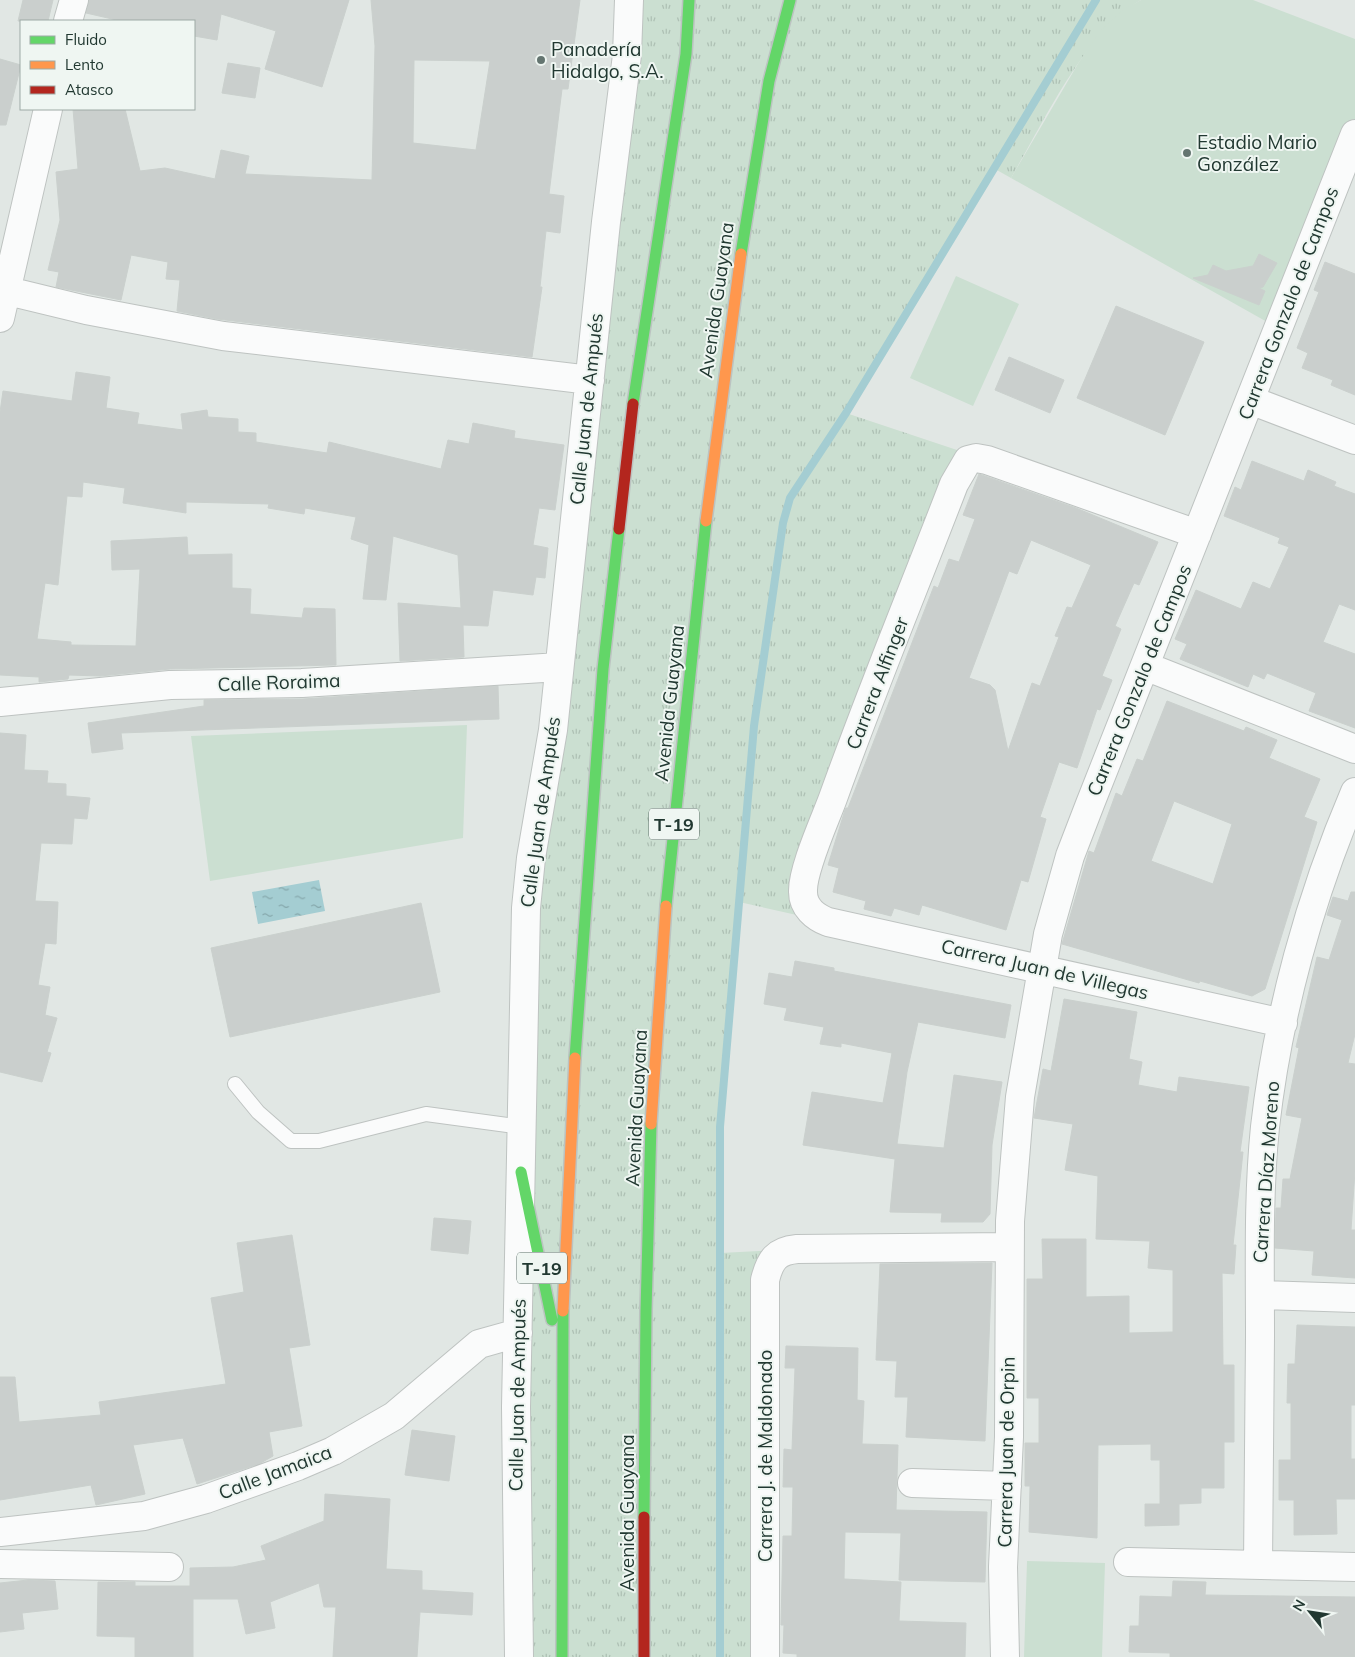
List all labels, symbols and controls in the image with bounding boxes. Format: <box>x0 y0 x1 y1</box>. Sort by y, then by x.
legend <box>20 20 195 110</box>
text: Fluido <box>65 30 107 49</box>
place label: Panadería Hidalgo, S.A. <box>551 37 664 83</box>
marker: Panadería Hidalgo, S.A. <box>535 54 547 66</box>
text: Lento <box>65 55 104 74</box>
text: Atasco <box>65 80 113 99</box>
place label: Estadio Mario González <box>1197 130 1317 176</box>
marker: Estadio Mario González <box>1181 147 1193 159</box>
street label: Carrera Gonzalo de Campos <box>1232 183 1344 423</box>
street label: Avenida Guayana <box>693 221 739 379</box>
street label: Calle Juan de Ampués <box>564 312 608 506</box>
street label: Carrera Gonzalo de Campos <box>1081 561 1197 799</box>
street label: Carrera Alfinger <box>841 613 913 753</box>
street label: Avenida Guayana <box>649 624 689 782</box>
street label: Calle Roraima <box>217 668 341 696</box>
street label: Calle Juan de Ampués <box>515 715 565 909</box>
road number: T-19 <box>649 809 699 840</box>
street label: Carrera Juan de Villegas <box>939 933 1151 1005</box>
street label: Avenida Guayana <box>620 1029 652 1187</box>
street label: Carrera Díaz Moreno <box>1248 1080 1284 1264</box>
road number: T-19 <box>517 1252 567 1284</box>
street label: Calle Juan de Ampués <box>503 1299 531 1491</box>
street label: Carrera J. de Maldonado <box>753 1350 777 1562</box>
street label: Carrera Juan de Orpin <box>992 1356 1020 1548</box>
street label: Avenida Guayana <box>615 1434 639 1592</box>
street label: Calle Jamaica <box>215 1439 335 1505</box>
north arrow <box>1285 1587 1335 1637</box>
text: N <box>1288 1596 1309 1615</box>

